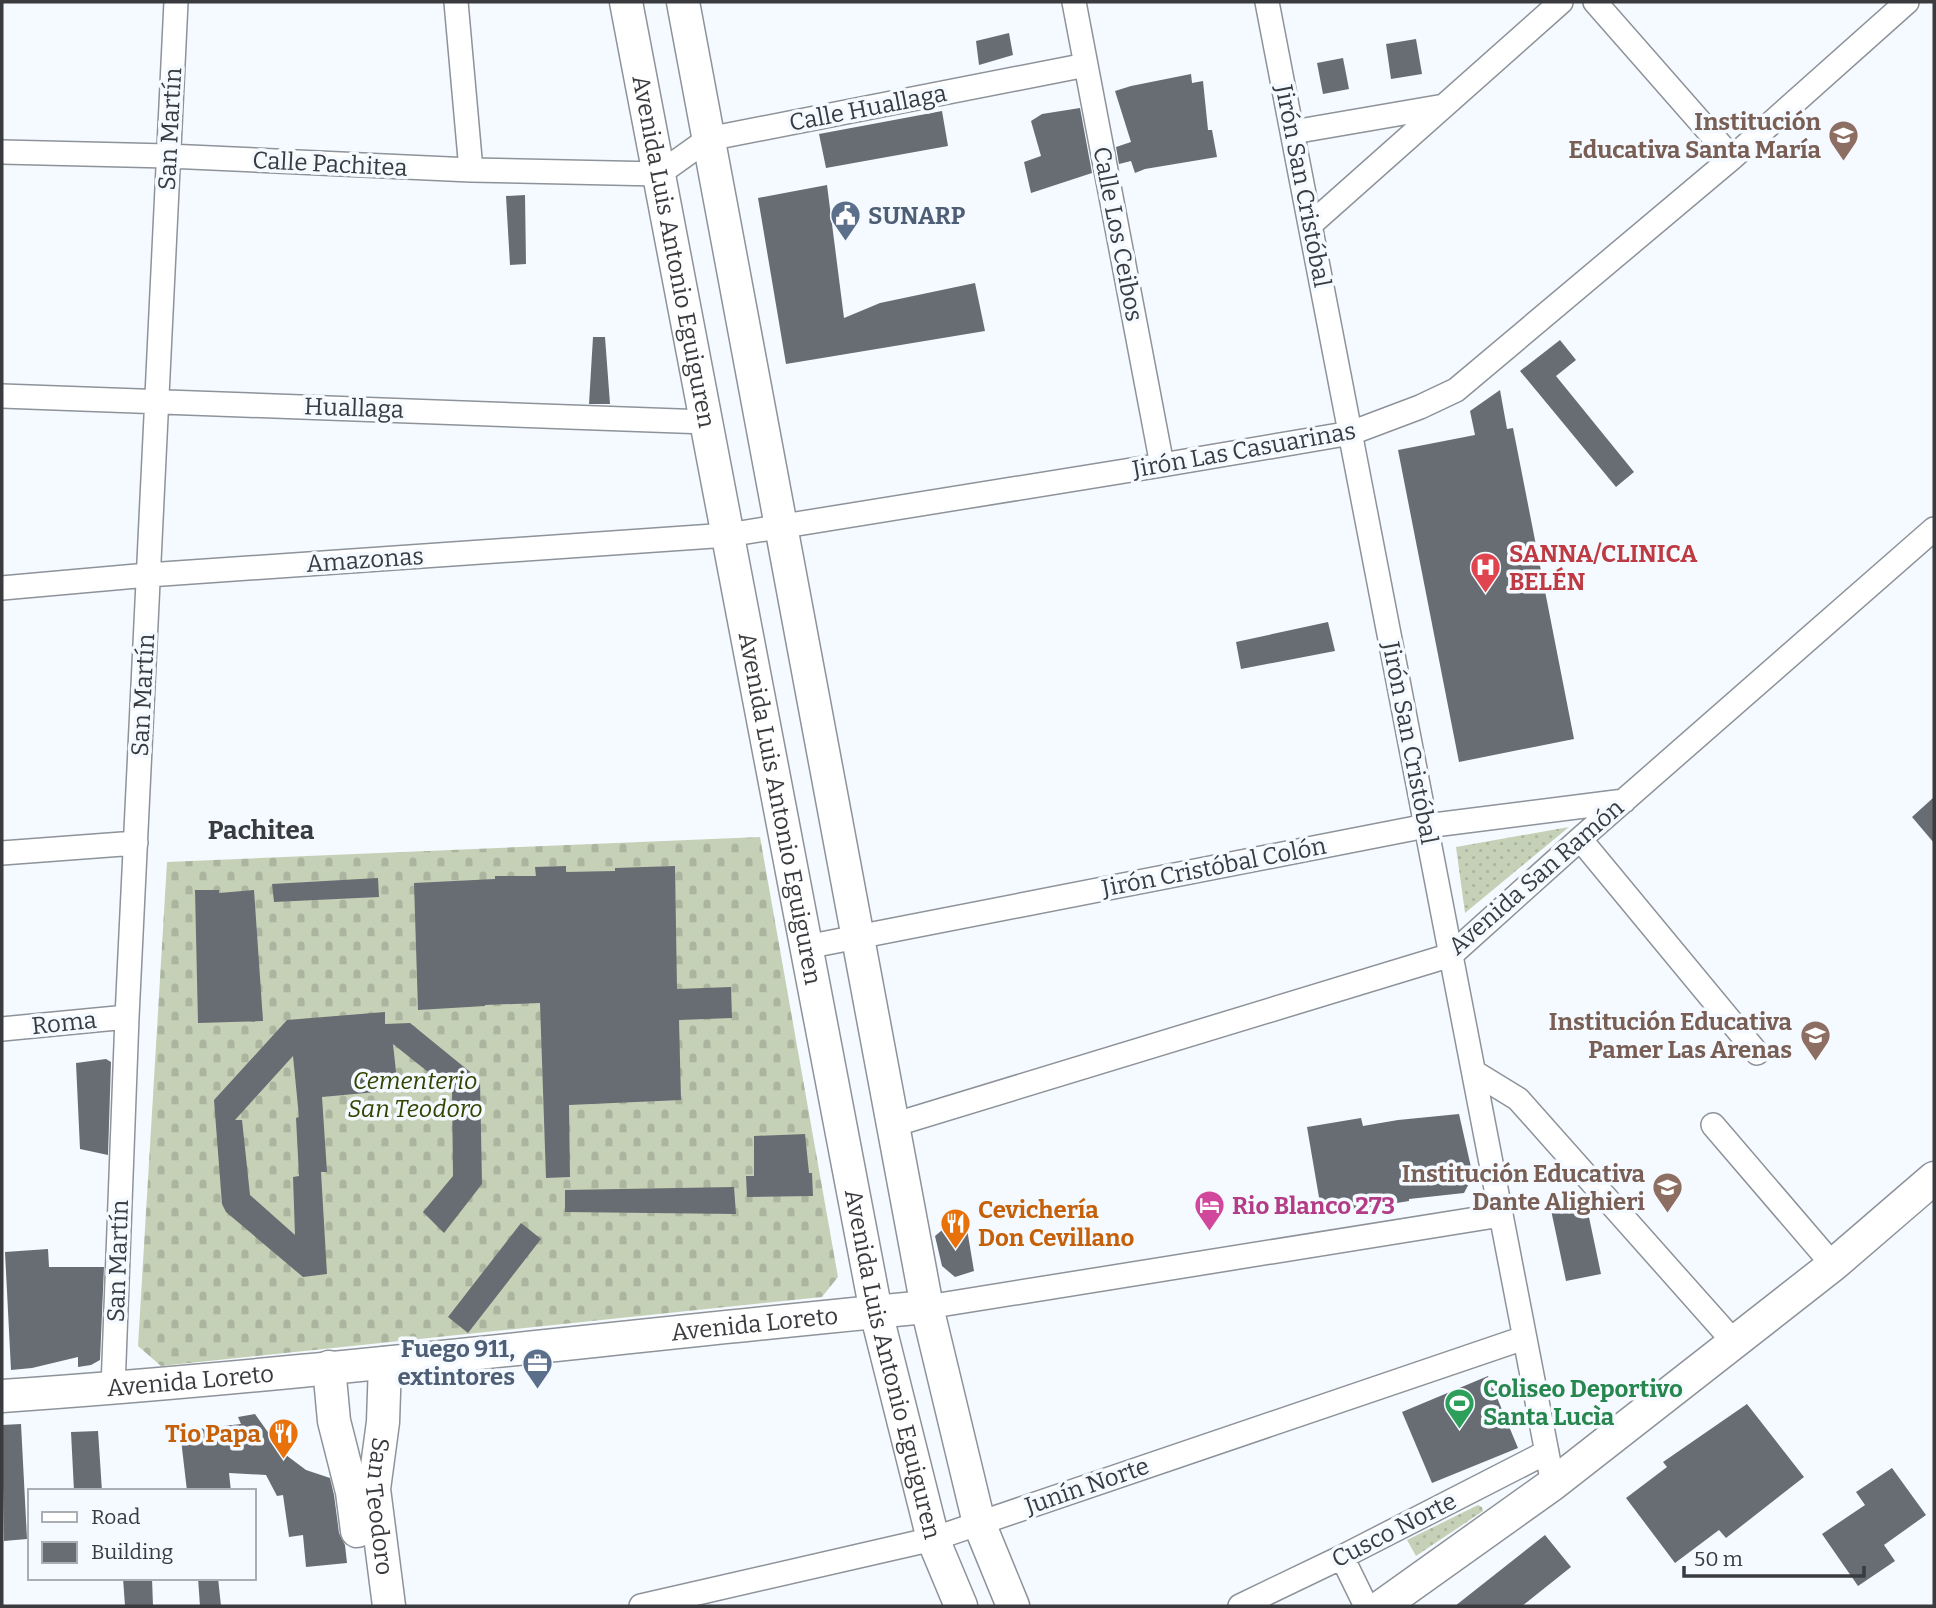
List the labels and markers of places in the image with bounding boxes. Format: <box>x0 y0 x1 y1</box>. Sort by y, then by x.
place label: Institución Educativa Santa María <box>1568 108 1822 164</box>
school or university icon: Institución Educativa Santa María <box>1827 119 1861 163</box>
public building icon: SUNARP <box>828 199 862 243</box>
place label: SUNARP <box>868 202 966 230</box>
place label: SANNA/CLINICA BELÉN <box>1509 540 1698 596</box>
hospital icon: SANNA/CLINICA BELÉN <box>1469 551 1503 595</box>
place label: Institución Educativa Pamer Las Arenas <box>1549 1008 1793 1064</box>
school or university icon: Institución Educativa Pamer Las Arenas <box>1798 1019 1832 1063</box>
place label: Institución Educativa Dante Alighieri <box>1402 1160 1646 1216</box>
school or university icon: Institución Educativa Dante Alighieri <box>1651 1171 1685 1215</box>
hotel icon: Rio Blanco 273 <box>1192 1189 1226 1233</box>
place label: Rio Blanco 273 <box>1232 1192 1395 1220</box>
place label: Cevichería Don Cevillano <box>978 1196 1134 1252</box>
restaurant icon: Cevichería Don Cevillano <box>938 1207 972 1251</box>
place label: Fuego 911, extintores <box>398 1335 515 1391</box>
office icon: Fuego 911, extintores <box>521 1346 555 1390</box>
place label: Coliseo Deportivo Santa Lucìa <box>1483 1375 1683 1431</box>
sports icon: Coliseo Deportivo Santa Lucìa <box>1443 1386 1477 1430</box>
restaurant icon: Tio Papa <box>267 1417 301 1461</box>
place label: Tio Papa <box>165 1420 262 1448</box>

